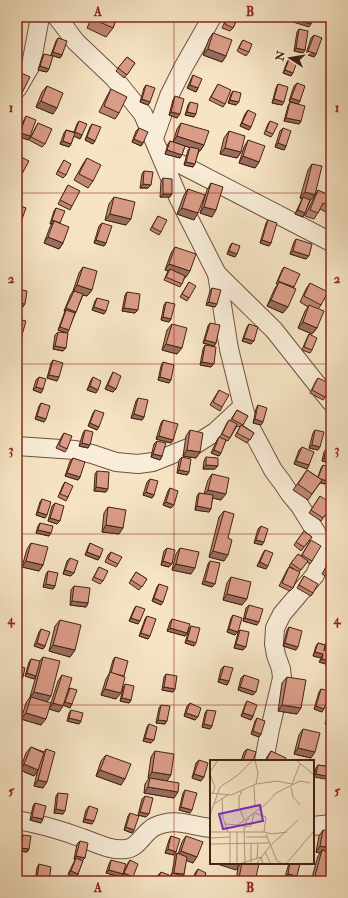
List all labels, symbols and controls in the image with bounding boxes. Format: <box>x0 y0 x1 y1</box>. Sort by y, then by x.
text: A <box>93 4 103 20</box>
text: B <box>246 4 254 20</box>
north arrow <box>270 38 310 78</box>
text: N <box>273 49 288 63</box>
text: 1 <box>9 100 14 116</box>
text: 1 <box>335 100 340 116</box>
text: 2 <box>8 271 15 287</box>
text: 2 <box>334 271 341 287</box>
text: 3 <box>9 442 14 458</box>
text: 3 <box>335 442 340 458</box>
text: 4 <box>6 612 15 628</box>
text: 4 <box>332 612 341 628</box>
inset map <box>210 760 314 864</box>
text: 5 <box>8 783 14 799</box>
text: 5 <box>334 783 340 799</box>
text: A <box>93 880 103 896</box>
text: B <box>246 880 254 896</box>

